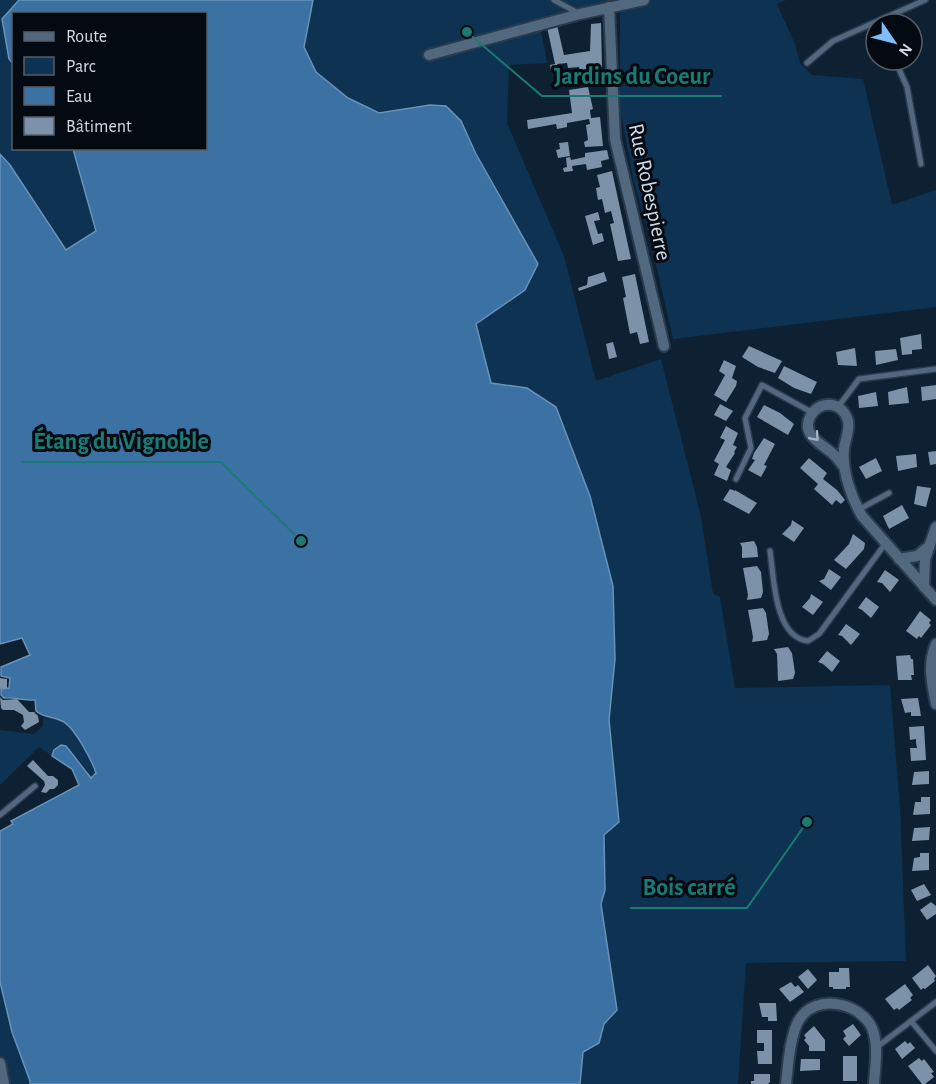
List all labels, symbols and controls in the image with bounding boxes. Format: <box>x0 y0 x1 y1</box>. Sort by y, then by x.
legend <box>12 12 207 150</box>
north arrow <box>864 12 924 72</box>
text: Route <box>66 28 107 46</box>
text: N <box>896 41 915 59</box>
callout: Jardins du Coeur <box>542 54 722 96</box>
text: Parc <box>66 58 96 76</box>
text: Jardins du Coeur <box>554 65 711 89</box>
text: Eau <box>66 88 92 106</box>
text: Bâtiment <box>66 118 132 136</box>
street label: Rue Robespierre <box>625 121 675 263</box>
callout: Étang du Vignoble <box>21 420 221 462</box>
text: Étang du Vignoble <box>33 426 209 454</box>
one-way arrow <box>808 430 819 441</box>
callout: Bois carré <box>630 866 747 908</box>
text: Bois carré <box>642 876 736 900</box>

